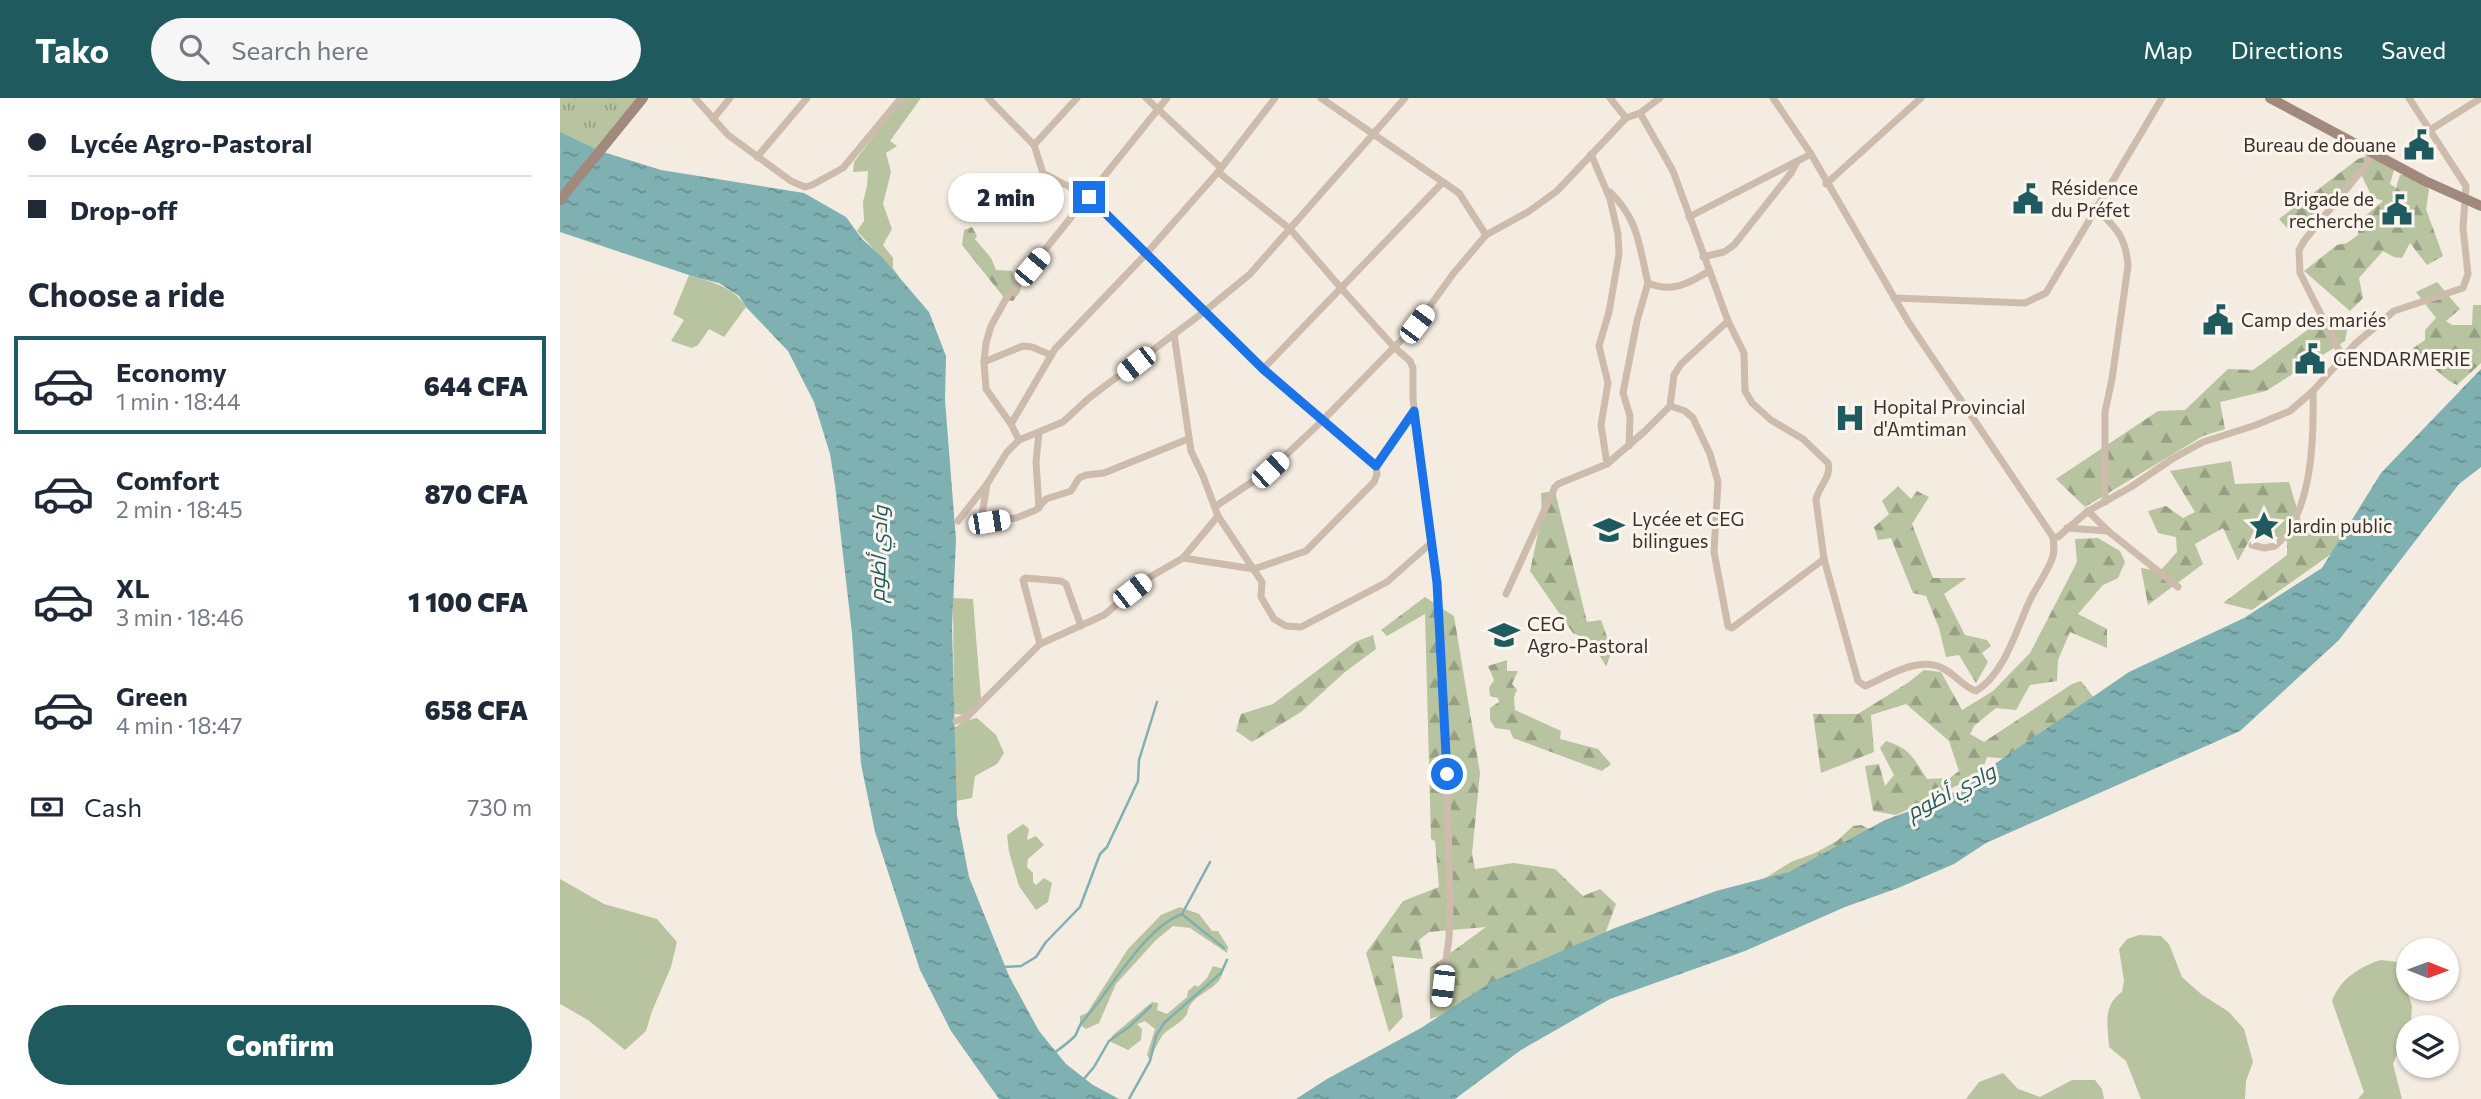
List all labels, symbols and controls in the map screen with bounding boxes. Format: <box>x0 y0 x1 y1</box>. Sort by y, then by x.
search box <box>151 18 641 81</box>
text: Tako <box>35 29 109 70</box>
icon: search <box>175 30 213 68</box>
text: Search here <box>231 34 369 65</box>
text: Map <box>2143 35 2193 64</box>
text: Directions <box>2231 35 2343 64</box>
text: Saved <box>2381 35 2446 64</box>
text: Lycée Agro-Pastoral <box>70 127 312 158</box>
public building icon: Bureau de douane <box>2402 128 2436 162</box>
place label: Bureau de douane <box>2243 133 2396 156</box>
callout: 2 min <box>949 172 1064 222</box>
place label: Résidence du Préfet <box>2051 176 2138 221</box>
route end <box>1073 181 1105 213</box>
public building icon: Résidence du Préfet <box>2011 182 2045 216</box>
text: 2 min <box>977 183 1035 211</box>
place label: Brigade de recherche <box>2284 187 2374 232</box>
public building icon: Brigade de recherche <box>2380 193 2414 227</box>
text: Drop-off <box>70 194 177 225</box>
car <box>1011 244 1054 290</box>
text: Choose a ride <box>28 274 225 314</box>
car <box>1396 301 1439 347</box>
public building icon: Camp des mariés <box>2201 303 2235 337</box>
place label: Camp des mariés <box>2241 308 2386 331</box>
public building icon: GENDARMERIE <box>2293 342 2327 376</box>
car <box>1113 343 1160 385</box>
place label: GENDARMERIE <box>2333 347 2471 370</box>
icon: car <box>32 354 95 417</box>
text: Economy <box>116 356 227 387</box>
text: 644 CFA <box>424 370 528 401</box>
text: 1 min · 18:44 <box>116 387 240 415</box>
place label: Hopital Provincial d'Amtiman <box>1873 395 2026 440</box>
hospital icon: Hopital Provincial d'Amtiman <box>1833 401 1867 435</box>
car <box>1248 448 1293 492</box>
icon: car <box>32 462 95 525</box>
text: Comfort <box>116 464 219 495</box>
text: 870 CFA <box>424 478 528 509</box>
text: 2 min · 18:45 <box>116 495 243 523</box>
water label: وادي أظوم <box>863 504 898 604</box>
place label: Lycée et CEG bilingues <box>1632 507 1744 552</box>
car <box>967 508 1012 536</box>
place icon: Jardin public <box>2247 509 2281 543</box>
school or university icon: Lycée et CEG bilingues <box>1592 513 1626 547</box>
place label: Jardin public <box>2287 514 2392 537</box>
icon: car <box>32 570 95 633</box>
car <box>1109 570 1156 612</box>
text: XL <box>116 572 150 603</box>
text: 1 100 CFA <box>408 586 528 617</box>
text: 3 min · 18:46 <box>116 603 244 631</box>
place label: CEG Agro-Pastoral <box>1527 612 1648 657</box>
school or university icon: CEG Agro-Pastoral <box>1487 618 1521 652</box>
icon: car <box>32 678 95 741</box>
text: Green <box>116 680 188 711</box>
text: 658 CFA <box>424 694 528 725</box>
text: 4 min · 18:47 <box>116 711 242 739</box>
water label: وادي أظوم <box>1901 757 2003 830</box>
route start <box>1431 758 1463 790</box>
icon: cash <box>28 788 66 826</box>
text: Cash <box>84 791 142 822</box>
text: 730 m <box>467 793 532 821</box>
north arrow <box>2396 938 2459 1001</box>
map controls <box>2396 938 2459 1078</box>
car <box>1431 964 1456 1008</box>
button: Confirm <box>28 1005 532 1085</box>
button: layers <box>2396 1015 2459 1078</box>

